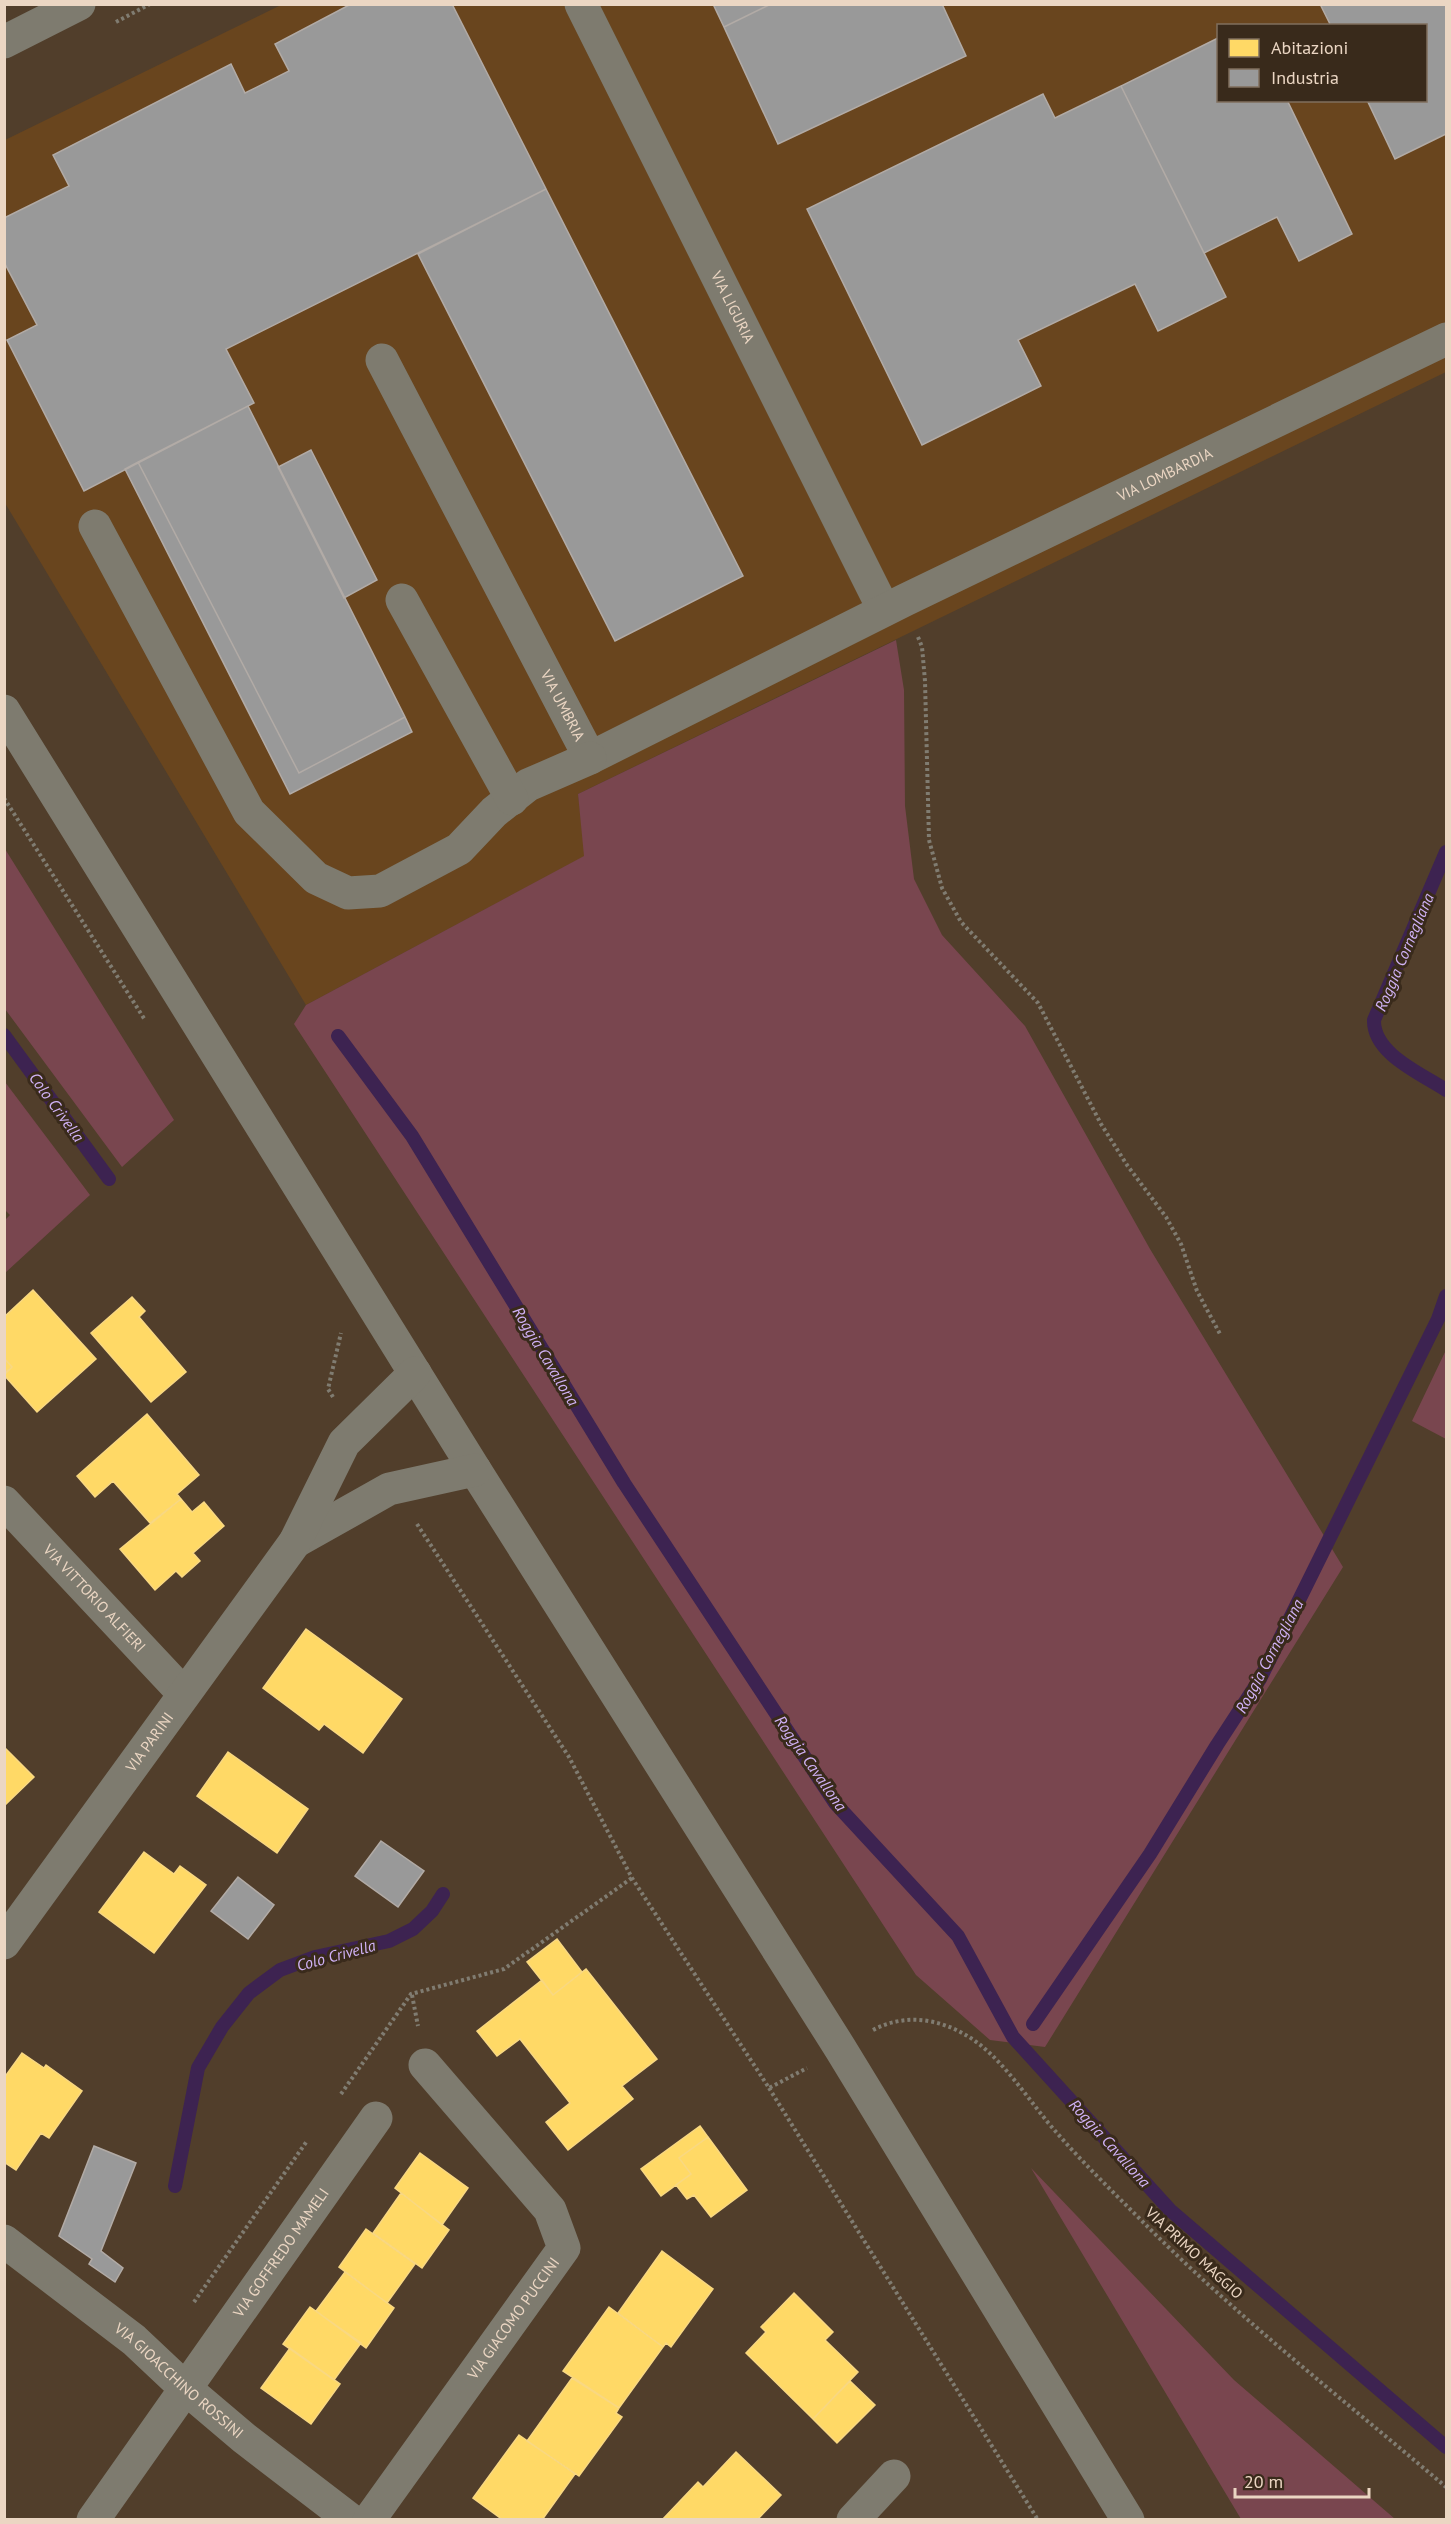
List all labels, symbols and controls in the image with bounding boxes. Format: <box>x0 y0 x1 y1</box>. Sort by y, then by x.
legend <box>1217 24 1427 102</box>
text: Abitazioni <box>1271 36 1348 59</box>
text: Industria <box>1271 66 1339 89</box>
street label: VIA LIGURIA <box>707 267 759 346</box>
street label: VIA LOMBARDIA <box>1113 443 1216 506</box>
street label: VIA UMBRIA <box>536 666 590 744</box>
water label: Roggia Cornegliana <box>1370 890 1438 1014</box>
water label: Colo Crivella <box>25 1068 89 1146</box>
water label: Roggia Cavallona <box>509 1303 584 1409</box>
street label: VIA VITTORIO ALFIERI <box>39 1539 150 1656</box>
water label: Roggia Cornegliana <box>1231 1595 1308 1716</box>
street label: VIA PARINI <box>121 1708 177 1776</box>
water label: Roggia Cavallona <box>771 1711 851 1815</box>
water label: Colo Crivella <box>294 1935 378 1975</box>
water label: Roggia Cavallona <box>1065 2095 1155 2191</box>
street label: VIA GOFFREDO MAMELI <box>228 2184 333 2322</box>
street label: VIA PRIMO MAGGIO <box>1141 2202 1247 2303</box>
street label: VIA GIACOMO PUCCINI <box>462 2254 563 2384</box>
street label: VIA GIOACCHINO ROSSINI <box>110 2318 248 2442</box>
scale bar <box>1235 2461 1368 2499</box>
text: 20 m <box>1244 2470 1283 2493</box>

